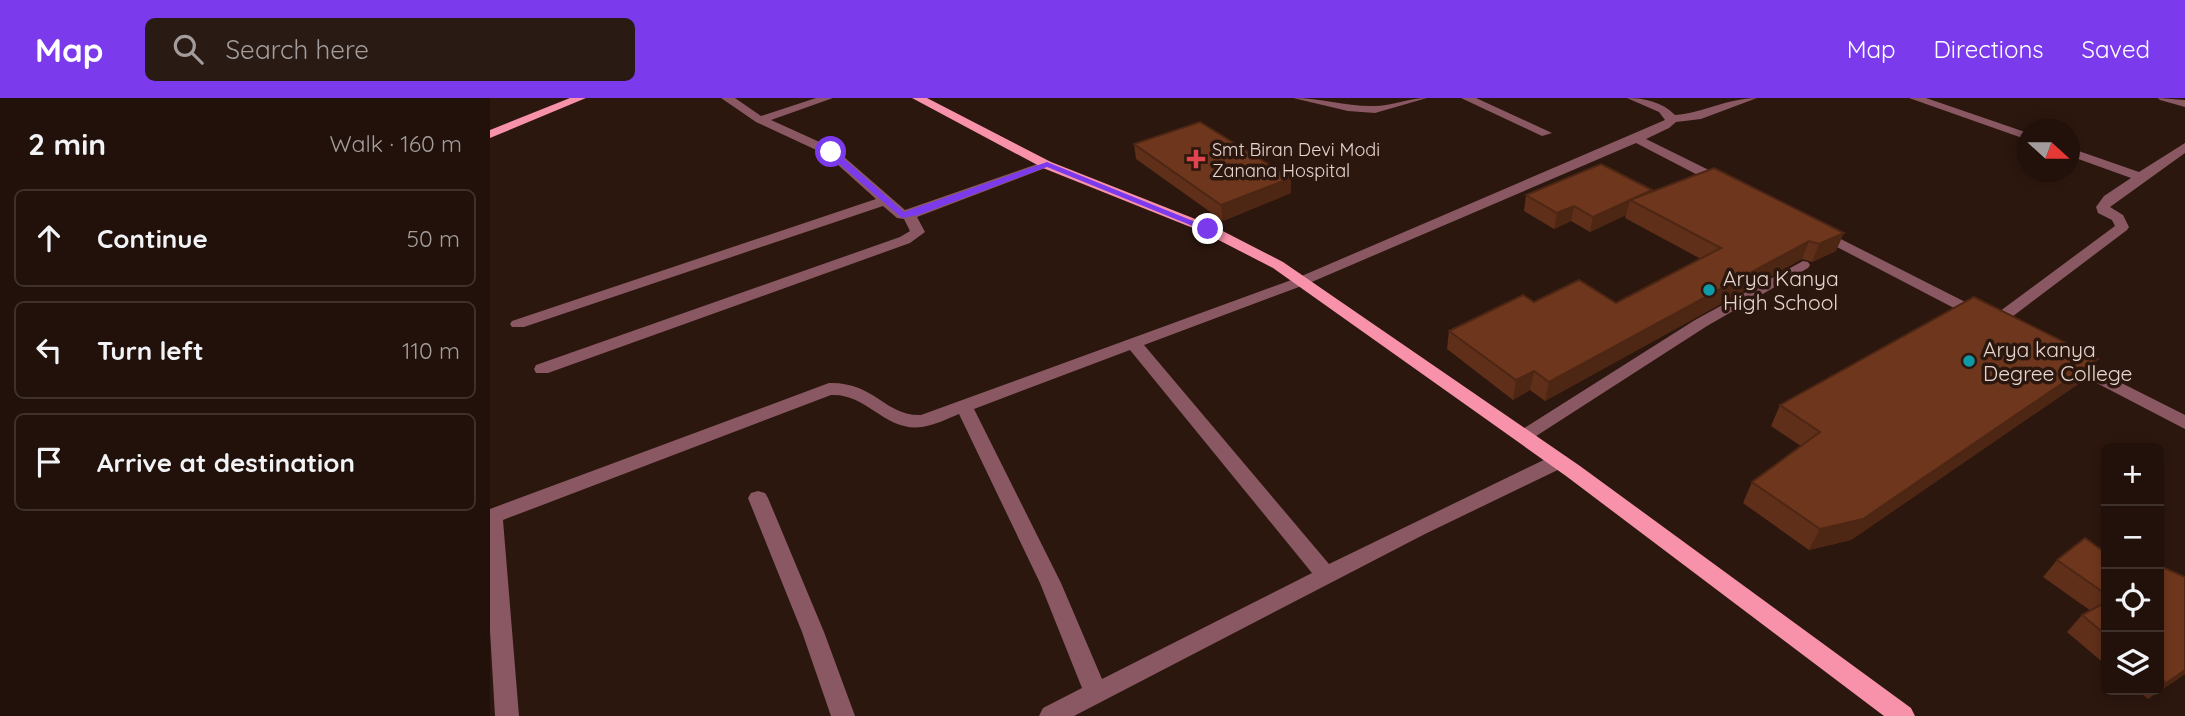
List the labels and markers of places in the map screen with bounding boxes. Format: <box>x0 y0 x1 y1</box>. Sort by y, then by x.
place label: Smt Biran Devi Modi Zanana Hospital <box>1212 138 1380 182</box>
marker: Smt Biran Devi Modi Zanana Hospital <box>1186 149 1206 169</box>
place label: Arya Kanya High School <box>1723 265 1839 315</box>
marker: Arya Kanya High School <box>1701 282 1717 298</box>
place label: Arya kanya Degree College <box>1983 336 2132 386</box>
marker: Arya kanya Degree College <box>1961 353 1977 369</box>

